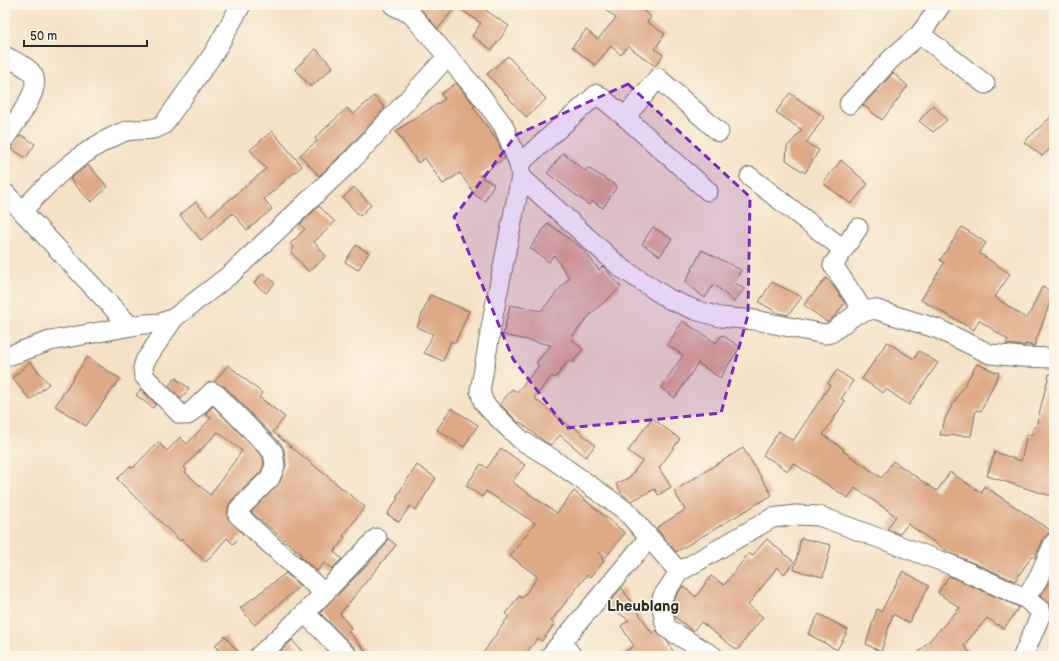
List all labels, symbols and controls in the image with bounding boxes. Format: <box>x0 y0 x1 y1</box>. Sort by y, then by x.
scale bar <box>24 22 147 48</box>
text: 50 m <box>30 29 57 44</box>
district label: Lheublang <box>607 597 679 616</box>

